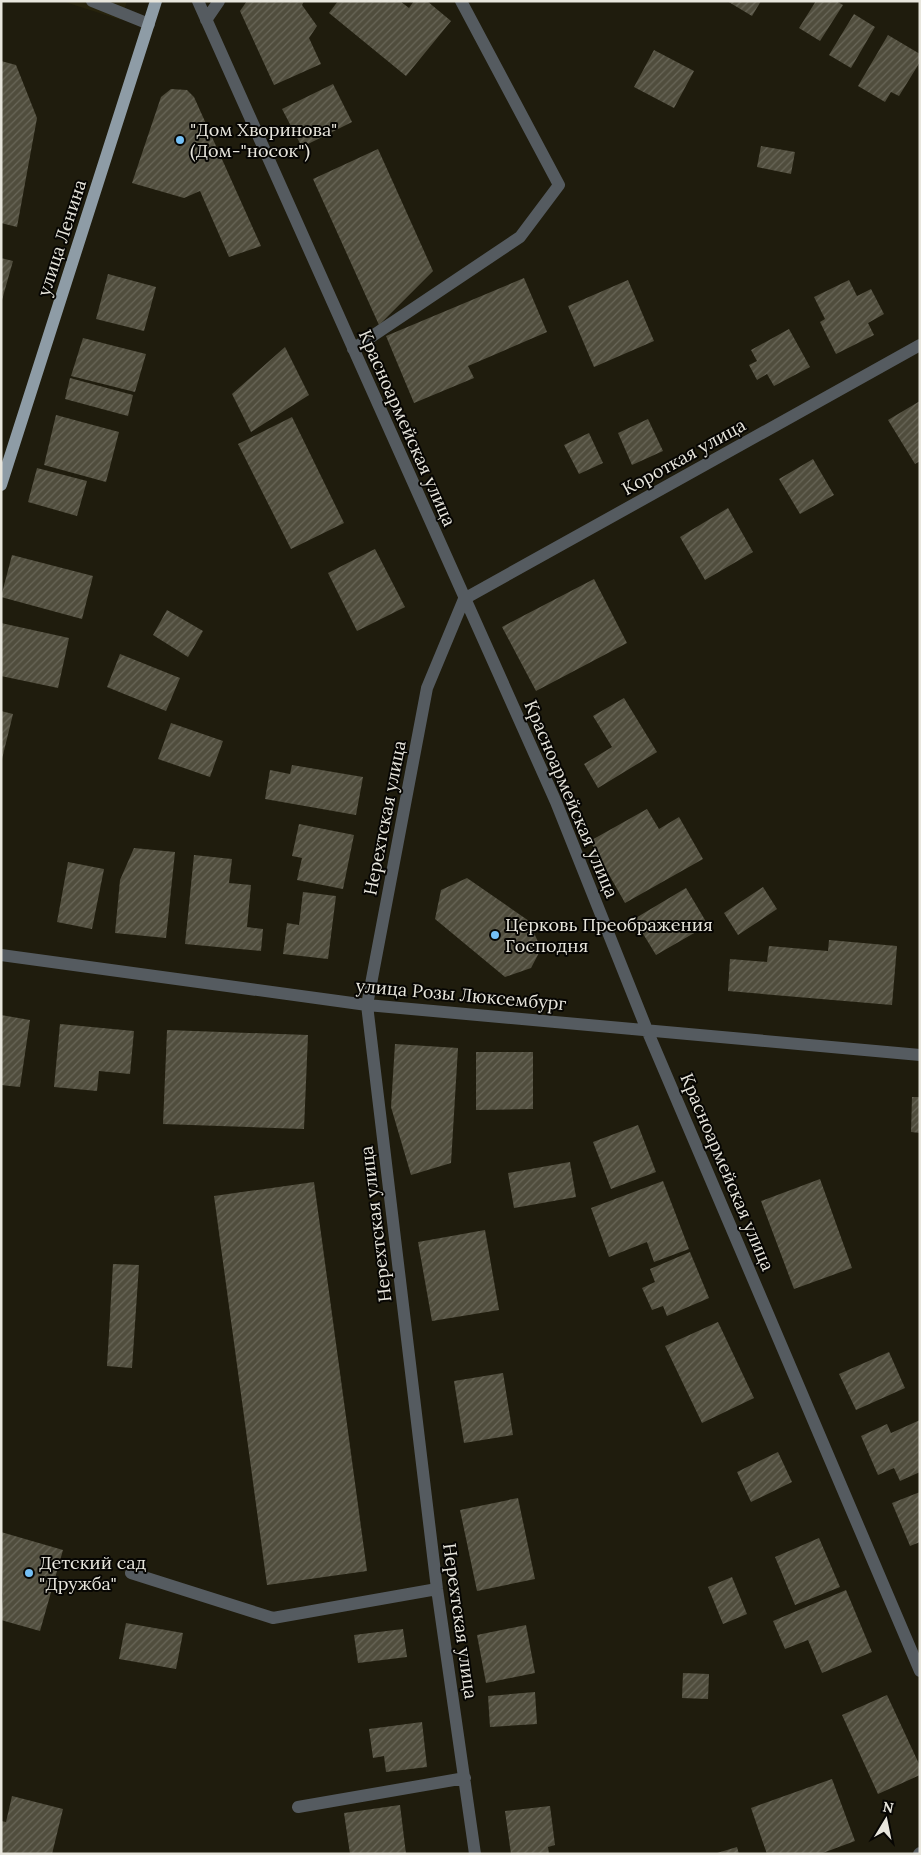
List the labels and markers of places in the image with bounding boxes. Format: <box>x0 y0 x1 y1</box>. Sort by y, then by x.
place label: "Дом Хворинова" (Дом-"носок") <box>190 118 337 162</box>
marker: "Дом Хворинова" (Дом-"носок") <box>174 134 186 146</box>
place label: Церковь Преображения Господня <box>505 913 713 957</box>
marker: Церковь Преображения Господня <box>489 929 501 941</box>
place label: Детский сад "Дружба" <box>39 1551 146 1595</box>
marker: Детский сад "Дружба" <box>23 1567 35 1579</box>

